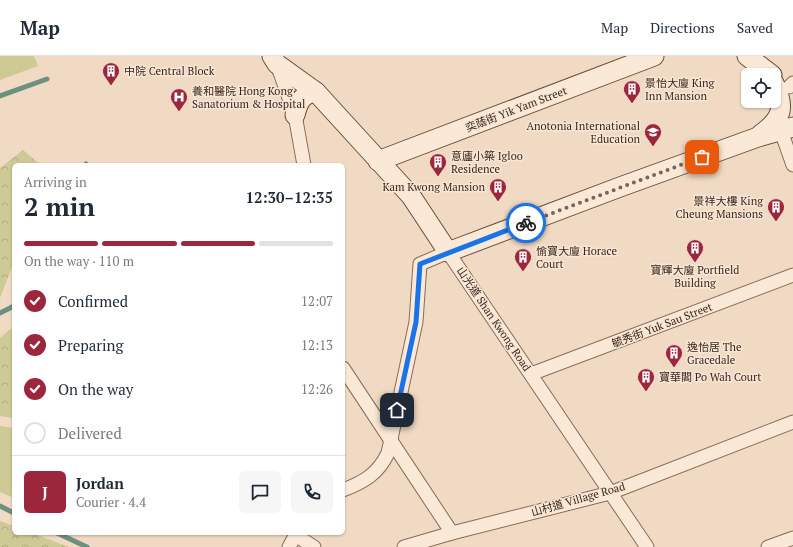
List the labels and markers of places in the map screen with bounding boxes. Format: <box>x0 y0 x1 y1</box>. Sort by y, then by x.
building icon: 中院 Central Block <box>101 61 121 86</box>
place label: 中院 Central Block <box>124 64 215 78</box>
place label: 景怡大廈 King Inn Mansion <box>645 76 715 103</box>
building icon: 景怡大廈 King Inn Mansion <box>622 79 642 104</box>
place label: 養和醫院 Hong Kong Sanatorium & Hospital <box>192 84 305 111</box>
hospital icon: 養和醫院 Hong Kong Sanatorium & Hospital <box>169 87 189 112</box>
place label: Anotonia International Education <box>527 119 640 146</box>
school or university icon: Anotonia International Education <box>643 122 663 147</box>
pin <box>685 140 719 174</box>
place label: 意廬小築 Igloo Residence <box>451 149 523 176</box>
building icon: 意廬小築 Igloo Residence <box>428 152 448 177</box>
building icon: Kam Kwong Mansion <box>488 177 508 202</box>
place label: Kam Kwong Mansion <box>382 180 485 194</box>
place label: 景祥大樓 King Cheung Mansions <box>676 194 763 221</box>
building icon: 景祥大樓 King Cheung Mansions <box>766 197 786 222</box>
building icon: 寶輝大廈 Portfield Building <box>685 238 705 263</box>
place label: 愉寶大廈 Horace Court <box>536 244 617 271</box>
building icon: 愉寶大廈 Horace Court <box>513 247 533 272</box>
place label: 寶輝大廈 Portfield Building <box>651 263 739 290</box>
place label: 逸怡居 The Gracedale <box>687 340 742 367</box>
building icon: 逸怡居 The Gracedale <box>664 343 684 368</box>
building icon: 寶華閣 Po Wah Court <box>636 367 656 392</box>
place label: 寶華閣 Po Wah Court <box>659 370 761 384</box>
pin <box>380 393 414 427</box>

